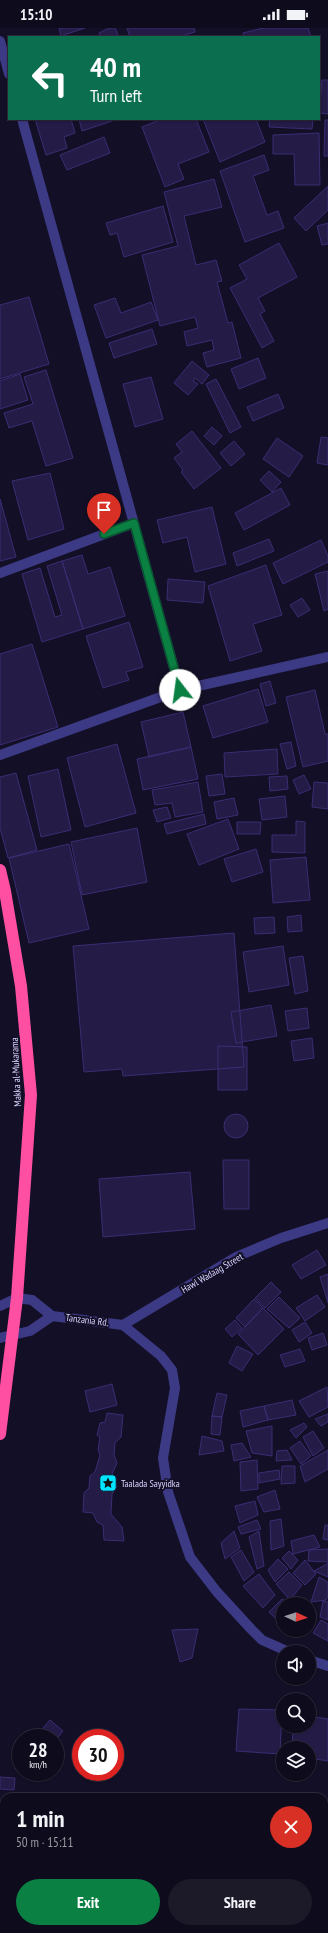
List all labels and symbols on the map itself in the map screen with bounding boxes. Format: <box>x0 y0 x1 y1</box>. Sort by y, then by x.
pin <box>87 493 121 534</box>
position arrow <box>159 669 201 711</box>
street label: Makka al-Mukarama <box>8 1037 24 1107</box>
street label: Hawl Wadaag Street <box>179 1250 246 1296</box>
street label: Tanzania Rd. <box>65 1311 109 1329</box>
place icon: Taalada Sayyidka <box>98 1473 118 1493</box>
place label: Taalada Sayyidka <box>121 1477 180 1490</box>
north arrow <box>276 1597 316 1637</box>
speed limit sign: 30 <box>72 1729 124 1781</box>

